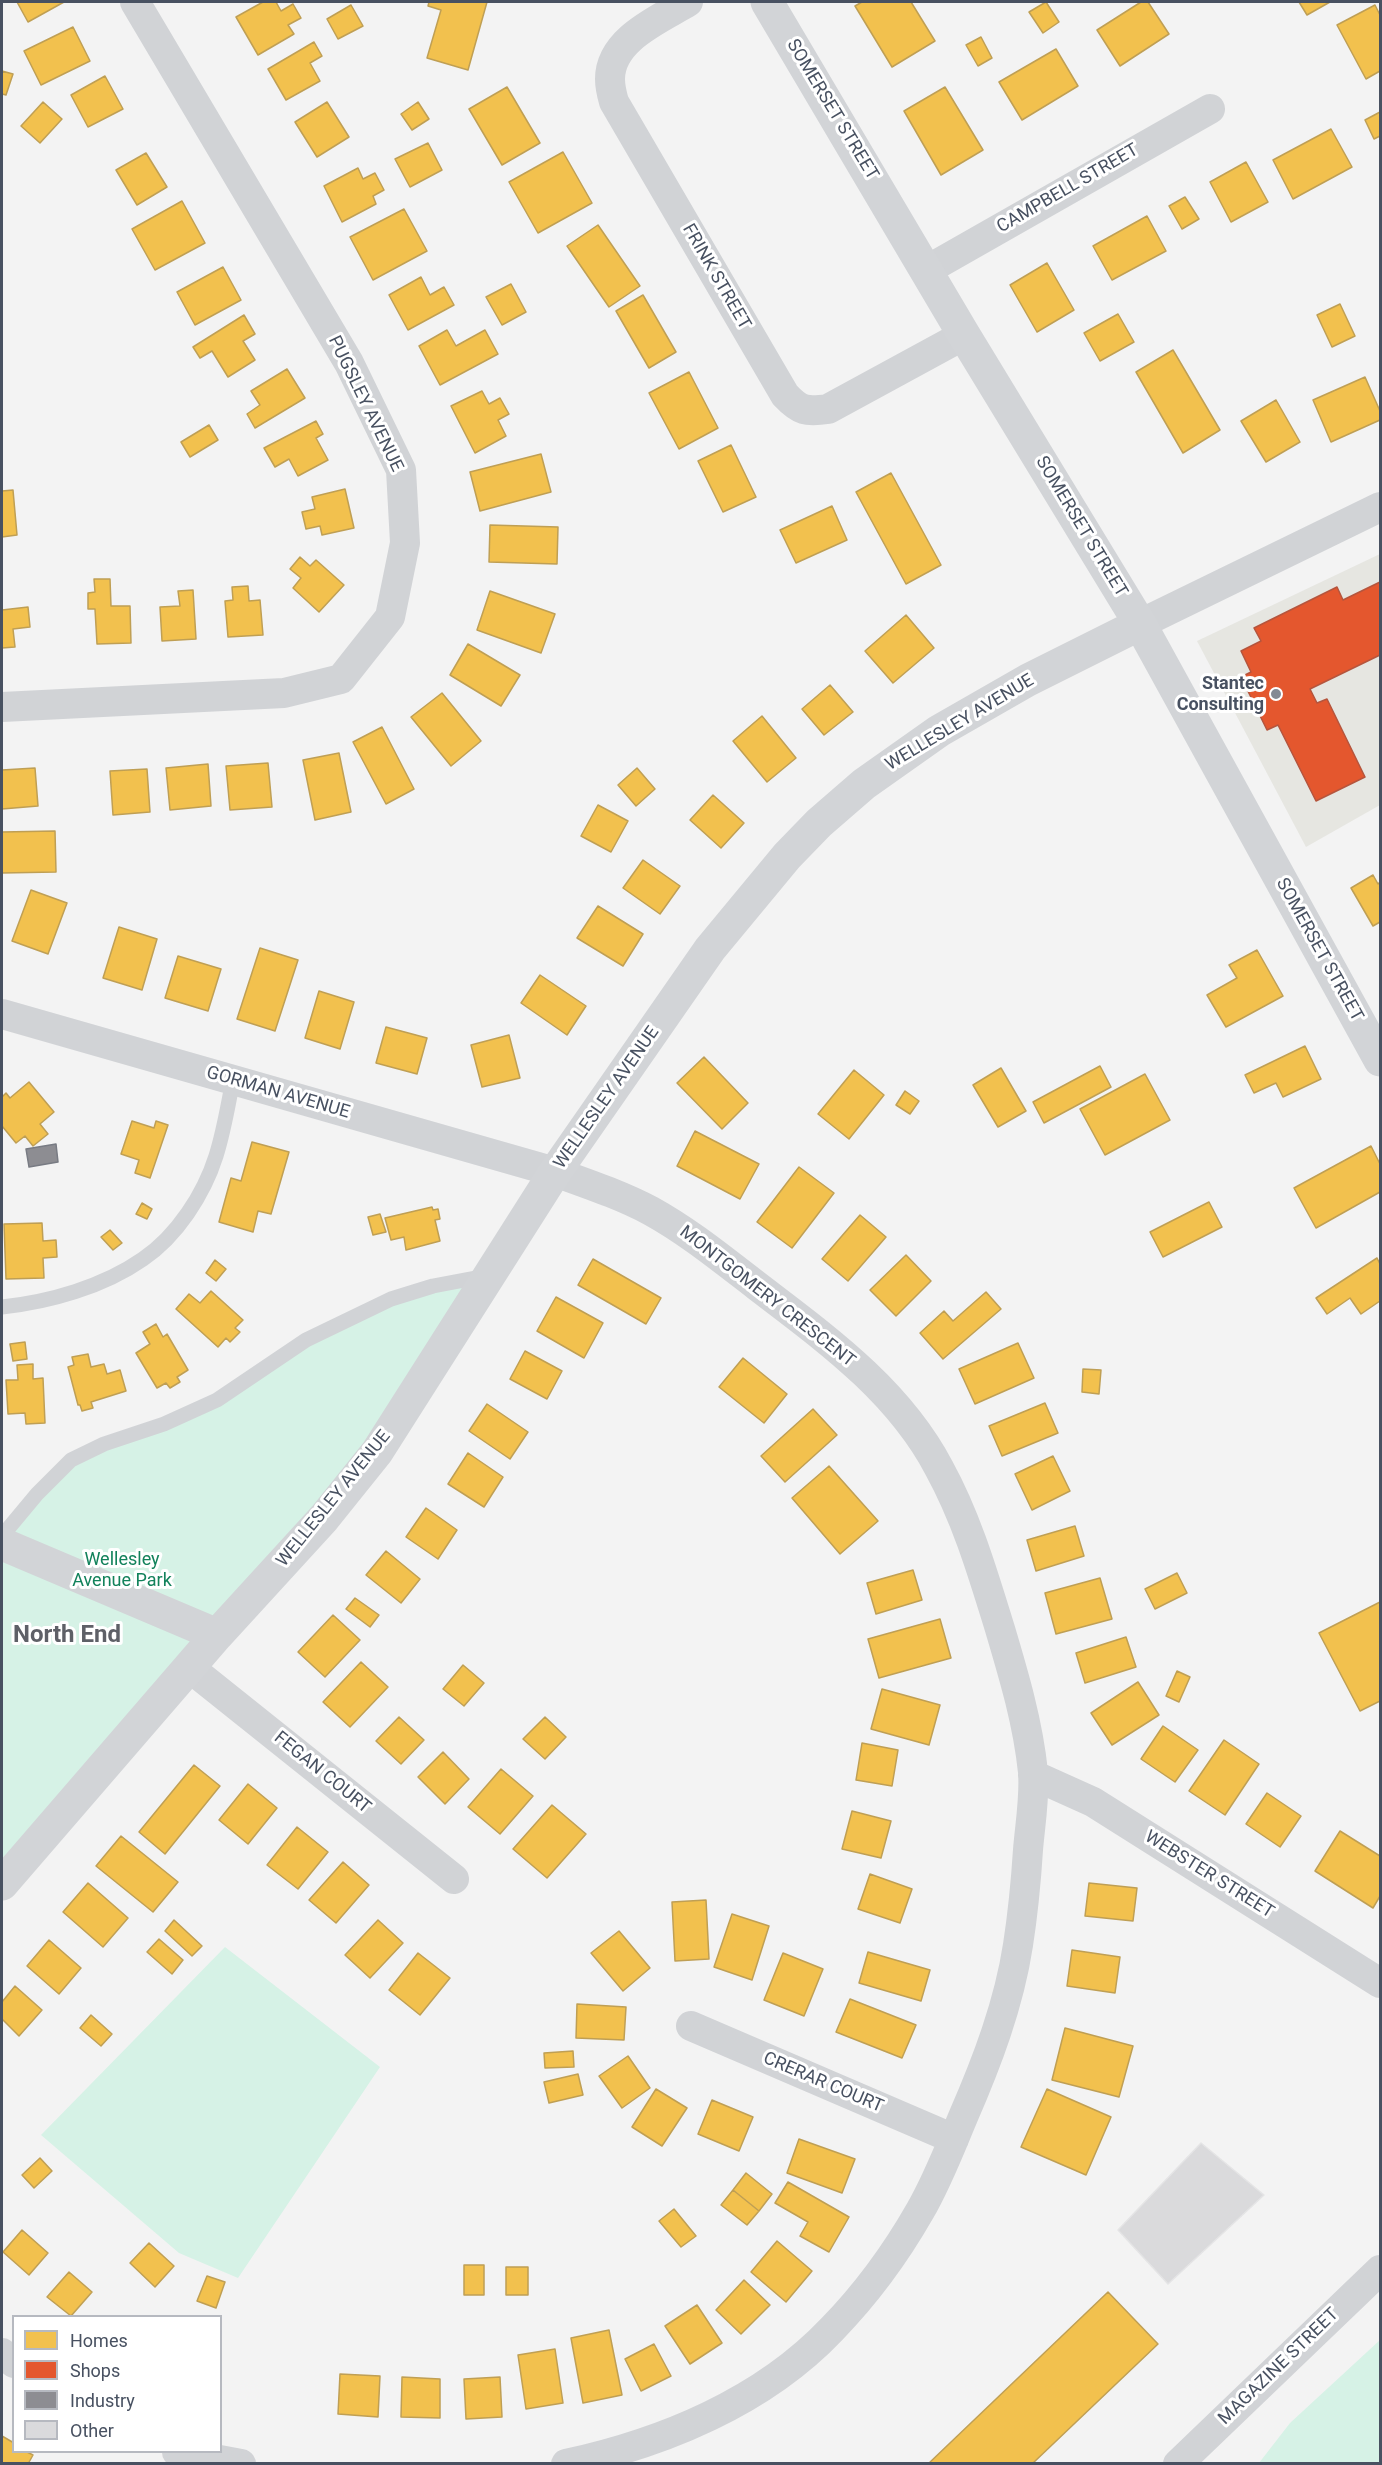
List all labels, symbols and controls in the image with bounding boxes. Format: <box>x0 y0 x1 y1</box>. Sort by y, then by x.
street label: SOMERSET STREET <box>781 36 883 184</box>
street label: CAMPBELL STREET <box>993 140 1143 238</box>
street label: FRINK STREET <box>677 220 755 334</box>
street label: PUGSLEY AVENUE <box>323 332 407 476</box>
street label: SOMERSET STREET <box>1030 453 1132 601</box>
street label: WELLESLEY AVENUE <box>882 670 1038 776</box>
place label: Stantec Consulting <box>1177 673 1264 716</box>
marker: Stantec Consulting <box>1269 687 1283 701</box>
street label: SOMERSET STREET <box>1271 875 1367 1025</box>
street label: WELLESLEY AVENUE <box>550 1023 664 1173</box>
street label: GORMAN AVENUE <box>204 1062 352 1124</box>
street label: MONTGOMERY CRESCENT <box>675 1222 859 1372</box>
street label: WELLESLEY AVENUE <box>272 1426 396 1572</box>
park label: Wellesley Avenue Park <box>72 1549 172 1592</box>
district label: North End <box>13 1622 121 1650</box>
street label: FEGAN COURT <box>269 1727 375 1819</box>
street label: WEBSTER STREET <box>1140 1826 1278 1924</box>
street label: CRERAR COURT <box>760 2048 886 2118</box>
street label: MAGAZINE STREET <box>1214 2304 1344 2430</box>
legend <box>12 2315 222 2453</box>
text: Homes <box>70 2330 128 2351</box>
text: Shops <box>70 2360 120 2381</box>
text: Industry <box>70 2390 135 2411</box>
text: Other <box>70 2420 114 2441</box>

